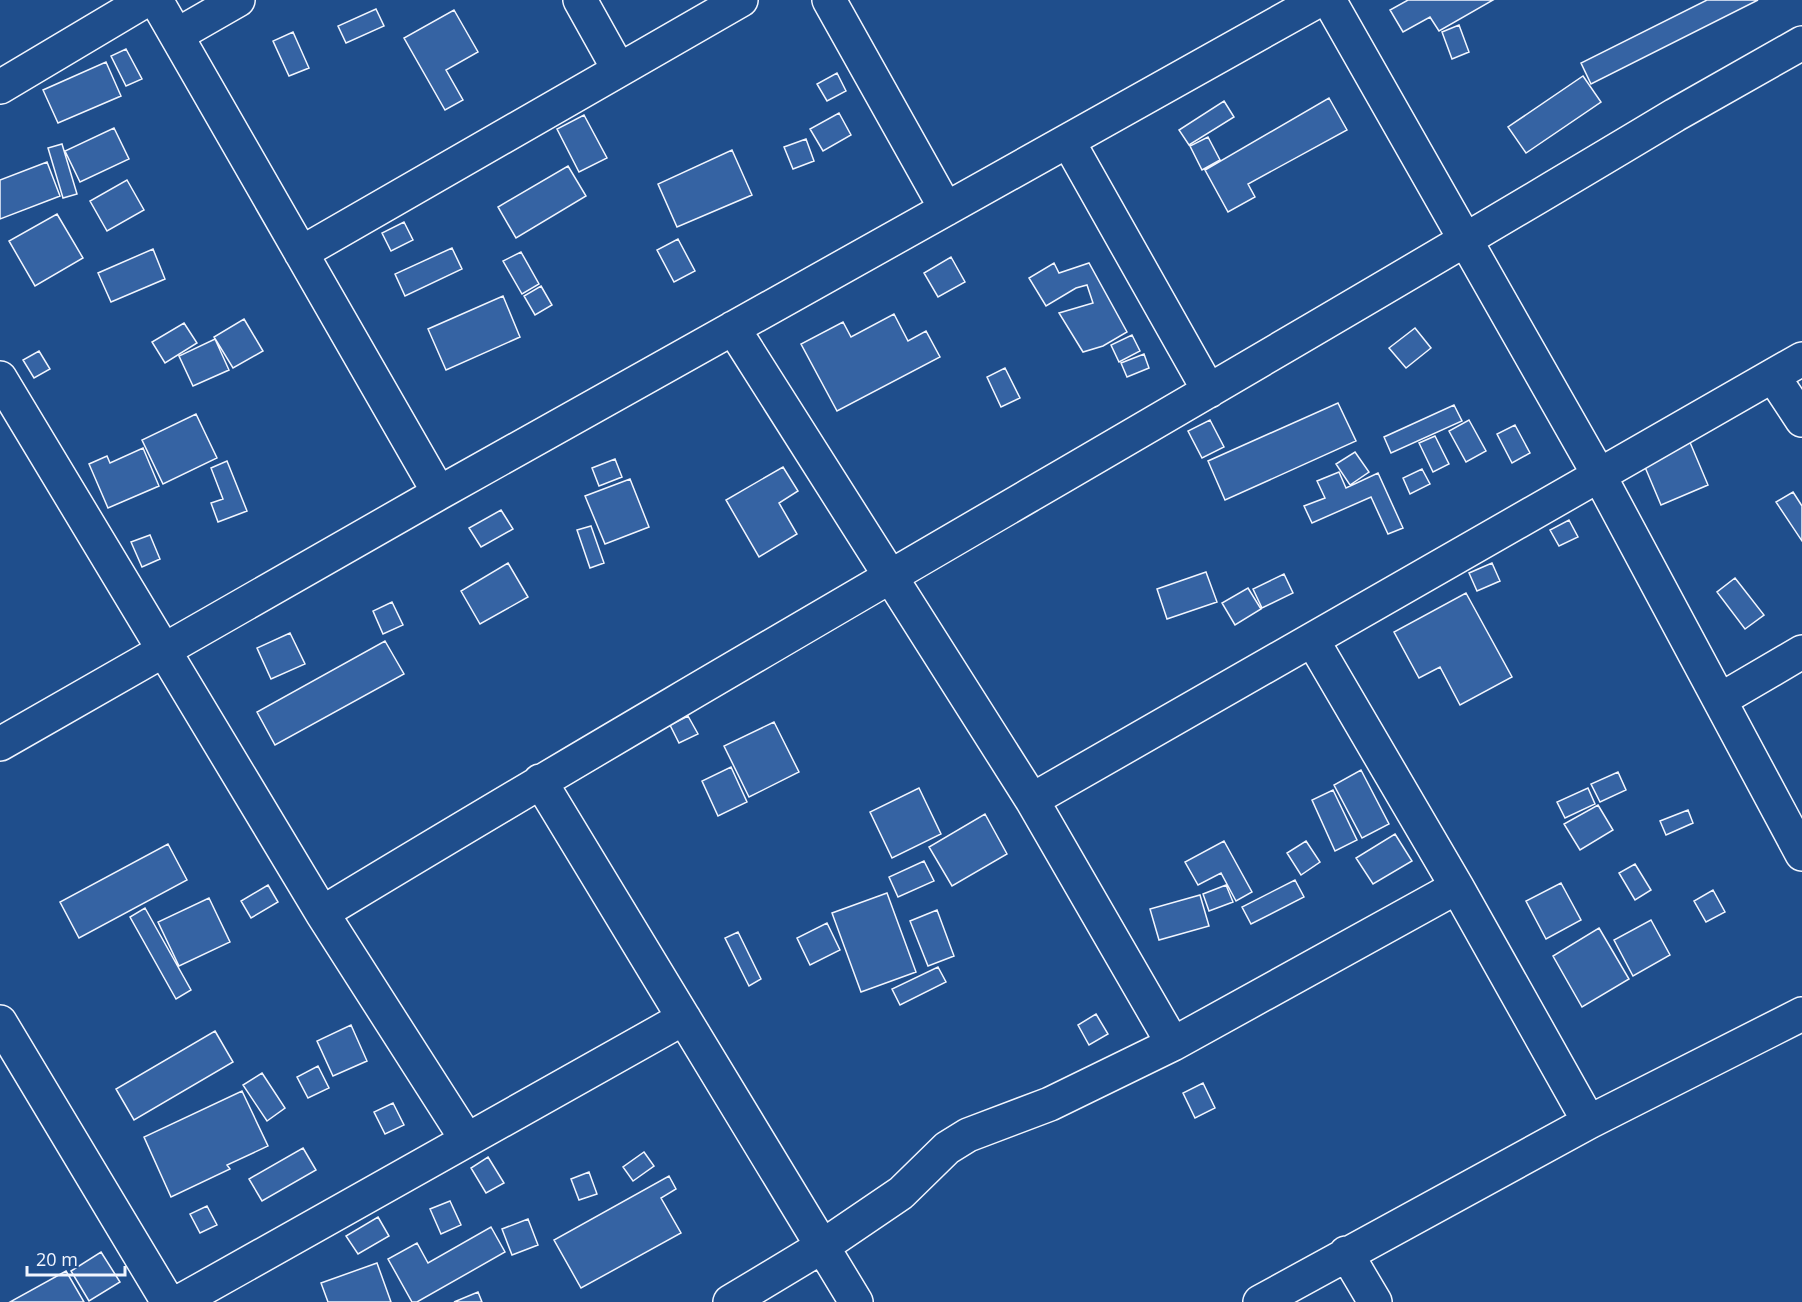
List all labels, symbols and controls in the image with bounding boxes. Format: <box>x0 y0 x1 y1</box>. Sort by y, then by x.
scale bar <box>27 1239 124 1277</box>
text: 20 m <box>36 1247 78 1271</box>

